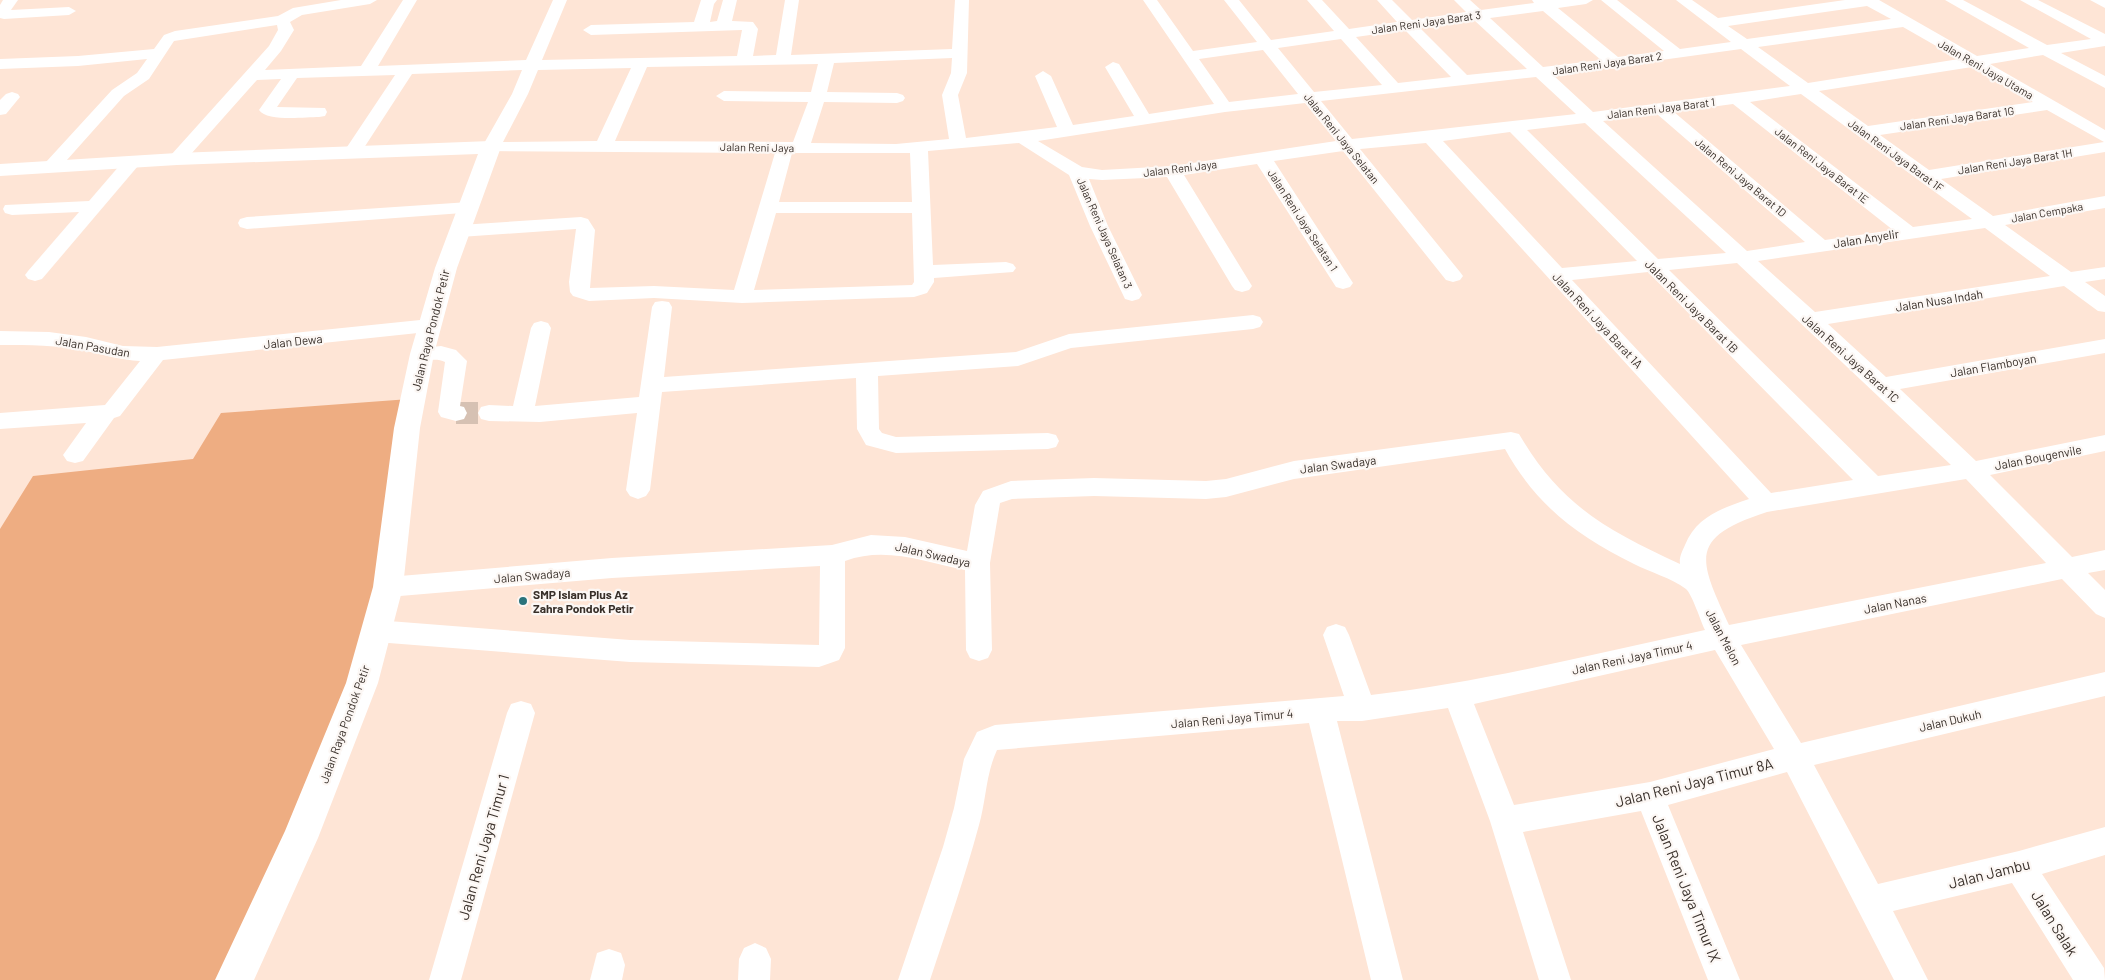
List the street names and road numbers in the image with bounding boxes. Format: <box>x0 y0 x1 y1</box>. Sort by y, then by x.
street label: Jalan Reni Jaya Barat 3 <box>1370 8 1482 36</box>
street label: Jalan Reni Jaya Utama <box>1936 36 2036 102</box>
street label: Jalan Reni Jaya Barat 2 <box>1551 49 1663 77</box>
street label: Jalan Reni Jaya Selatan <box>1302 90 1382 186</box>
street label: Jalan Reni Jaya Barat 1 <box>1606 95 1716 121</box>
street label: Jalan Reni Jaya Barat 1G <box>1899 104 2015 132</box>
street label: Jalan Reni Jaya Barat 1F <box>1846 116 1946 194</box>
street label: Jalan Reni Jaya Barat 1E <box>1773 124 1872 206</box>
street label: Jalan Reni Jaya Barat 1D <box>1693 135 1789 219</box>
street label: Jalan Reni Jaya <box>720 140 794 154</box>
street label: Jalan Reni Jaya Barat 1H <box>1957 146 2073 176</box>
street label: Jalan Reni Jaya <box>1142 157 1218 179</box>
street label: Jalan Reni Jaya Selatan 1 <box>1265 167 1341 273</box>
street label: Jalan Reni Jaya Selatan 3 <box>1075 175 1135 291</box>
street label: Jalan Cempaka <box>2010 199 2084 225</box>
street label: Jalan Anyelir <box>1832 226 1900 250</box>
street label: Jalan Reni Jaya Barat 1B <box>1643 257 1741 355</box>
street label: Jalan Raya Pondok Petir <box>408 267 452 392</box>
street label: Jalan Reni Jaya Barat 1A <box>1550 269 1646 371</box>
street label: Jalan Nusa Indah <box>1894 286 1984 314</box>
street label: Jalan Reni Jaya Barat 1C <box>1800 311 1902 405</box>
street label: Jalan Dewa <box>263 331 323 351</box>
street label: Jalan Pasudan <box>55 333 131 359</box>
street label: Jalan Flamboyan <box>1949 351 2037 379</box>
street label: Jalan Bougenvile <box>1993 442 2083 472</box>
street label: Jalan Swadaya <box>1299 452 1377 476</box>
street label: Jalan Swadaya <box>894 539 972 569</box>
street label: Jalan Swadaya <box>493 565 571 585</box>
street label: Jalan Nanas <box>1863 590 1928 616</box>
street label: Jalan Melon <box>1703 607 1745 667</box>
street label: Jalan Reni Jaya Timur 4 <box>1570 637 1694 677</box>
street label: Jalan Raya Pondok Petir <box>316 663 372 785</box>
street label: Jalan Reni Jaya Timur 4 <box>1170 706 1294 730</box>
street label: Jalan Dukuh <box>1918 706 1982 734</box>
street label: Jalan Reni Jaya Timur 8A <box>1613 754 1775 810</box>
street label: Jalan Reni Jaya Timur 1 <box>454 772 512 922</box>
street label: Jalan Reni Jaya Timur IX <box>1649 811 1725 965</box>
street label: Jalan Jambu <box>1946 854 2032 892</box>
street label: Jalan Salak <box>2028 887 2082 959</box>

